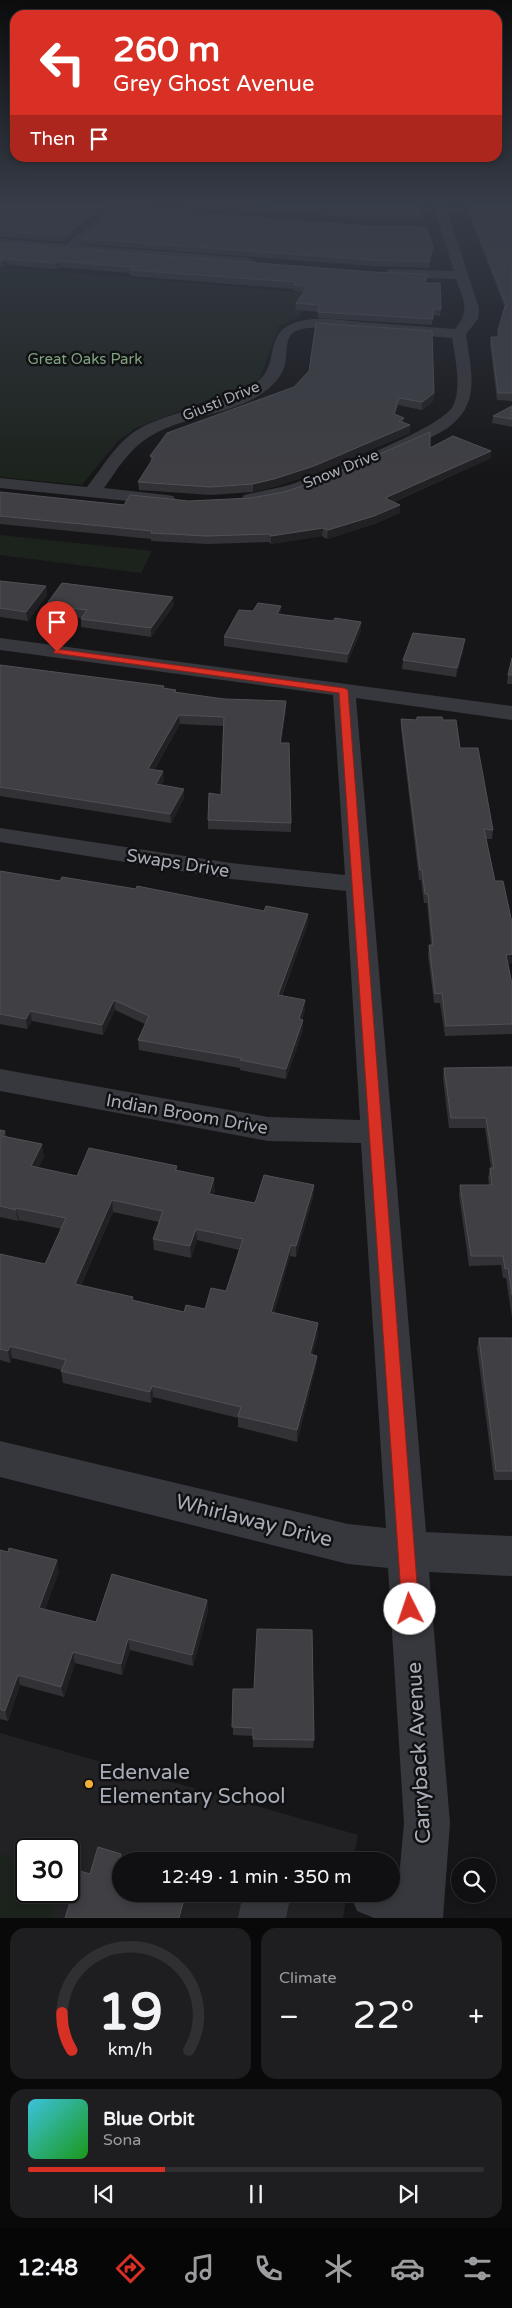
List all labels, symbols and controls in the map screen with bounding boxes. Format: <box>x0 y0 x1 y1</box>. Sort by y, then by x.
text: 260 m <box>113 29 220 71</box>
icon: left <box>30 30 95 95</box>
text: Grey Ghost Avenue <box>113 71 314 97</box>
icon: arrive <box>85 125 113 153</box>
text: Then <box>30 128 75 150</box>
park label: Great Oaks Park <box>28 350 142 368</box>
street label: Giusti Drive <box>180 377 262 425</box>
street label: Snow Drive <box>301 446 381 492</box>
pin <box>36 601 78 652</box>
icon: arrive <box>43 608 71 636</box>
street label: Swaps Drive <box>125 844 231 882</box>
street label: Indian Broom Drive <box>104 1089 270 1139</box>
street label: Whirlaway Drive <box>173 1489 335 1553</box>
position arrow <box>383 1582 435 1634</box>
street label: Carryback Avenue <box>402 1661 436 1845</box>
place label: Edenvale Elementary School <box>99 1760 286 1809</box>
marker: Edenvale Elementary School <box>83 1778 95 1790</box>
speed limit sign: 30 <box>15 1838 80 1903</box>
map controls <box>451 1858 496 1903</box>
button: search <box>451 1858 496 1903</box>
text: 12:49 · 1 min · 350 m <box>160 1866 352 1888</box>
text: Climate <box>279 1968 337 1988</box>
text: 19 <box>98 1981 163 2044</box>
text: 22° <box>353 1993 415 2039</box>
text: − <box>279 2000 299 2034</box>
text: + <box>468 2000 484 2034</box>
text: km/h <box>108 2039 153 2060</box>
text: Blue Orbit <box>103 2108 195 2130</box>
text: Sona <box>103 2130 141 2150</box>
icon: previous <box>90 2180 118 2208</box>
icon: pause <box>242 2180 270 2208</box>
icon: next <box>394 2180 422 2208</box>
icon: directions <box>113 2251 148 2286</box>
icon: music <box>182 2251 217 2286</box>
icon: phone <box>251 2251 286 2286</box>
icon: climate <box>321 2251 356 2286</box>
icon: car <box>390 2251 425 2286</box>
icon: filters <box>460 2251 495 2286</box>
text: 12:48 <box>17 2255 78 2281</box>

